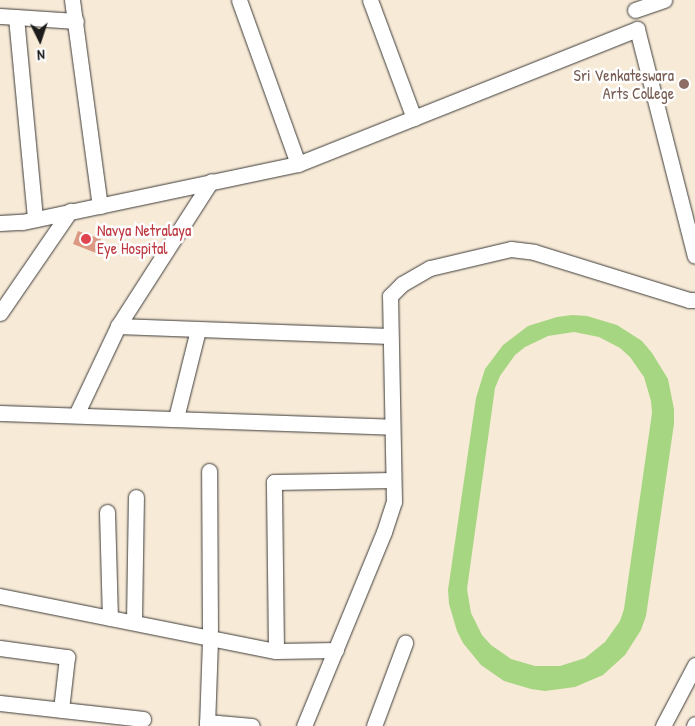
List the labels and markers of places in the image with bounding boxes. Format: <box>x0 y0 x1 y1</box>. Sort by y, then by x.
place label: Sri Venkateswara Arts College <box>574 65 674 103</box>
marker: Sri Venkateswara Arts College <box>678 78 690 90</box>
place label: Navya Netralaya Eye Hospital <box>97 220 191 258</box>
marker: Navya Netralaya Eye Hospital <box>79 232 93 246</box>

